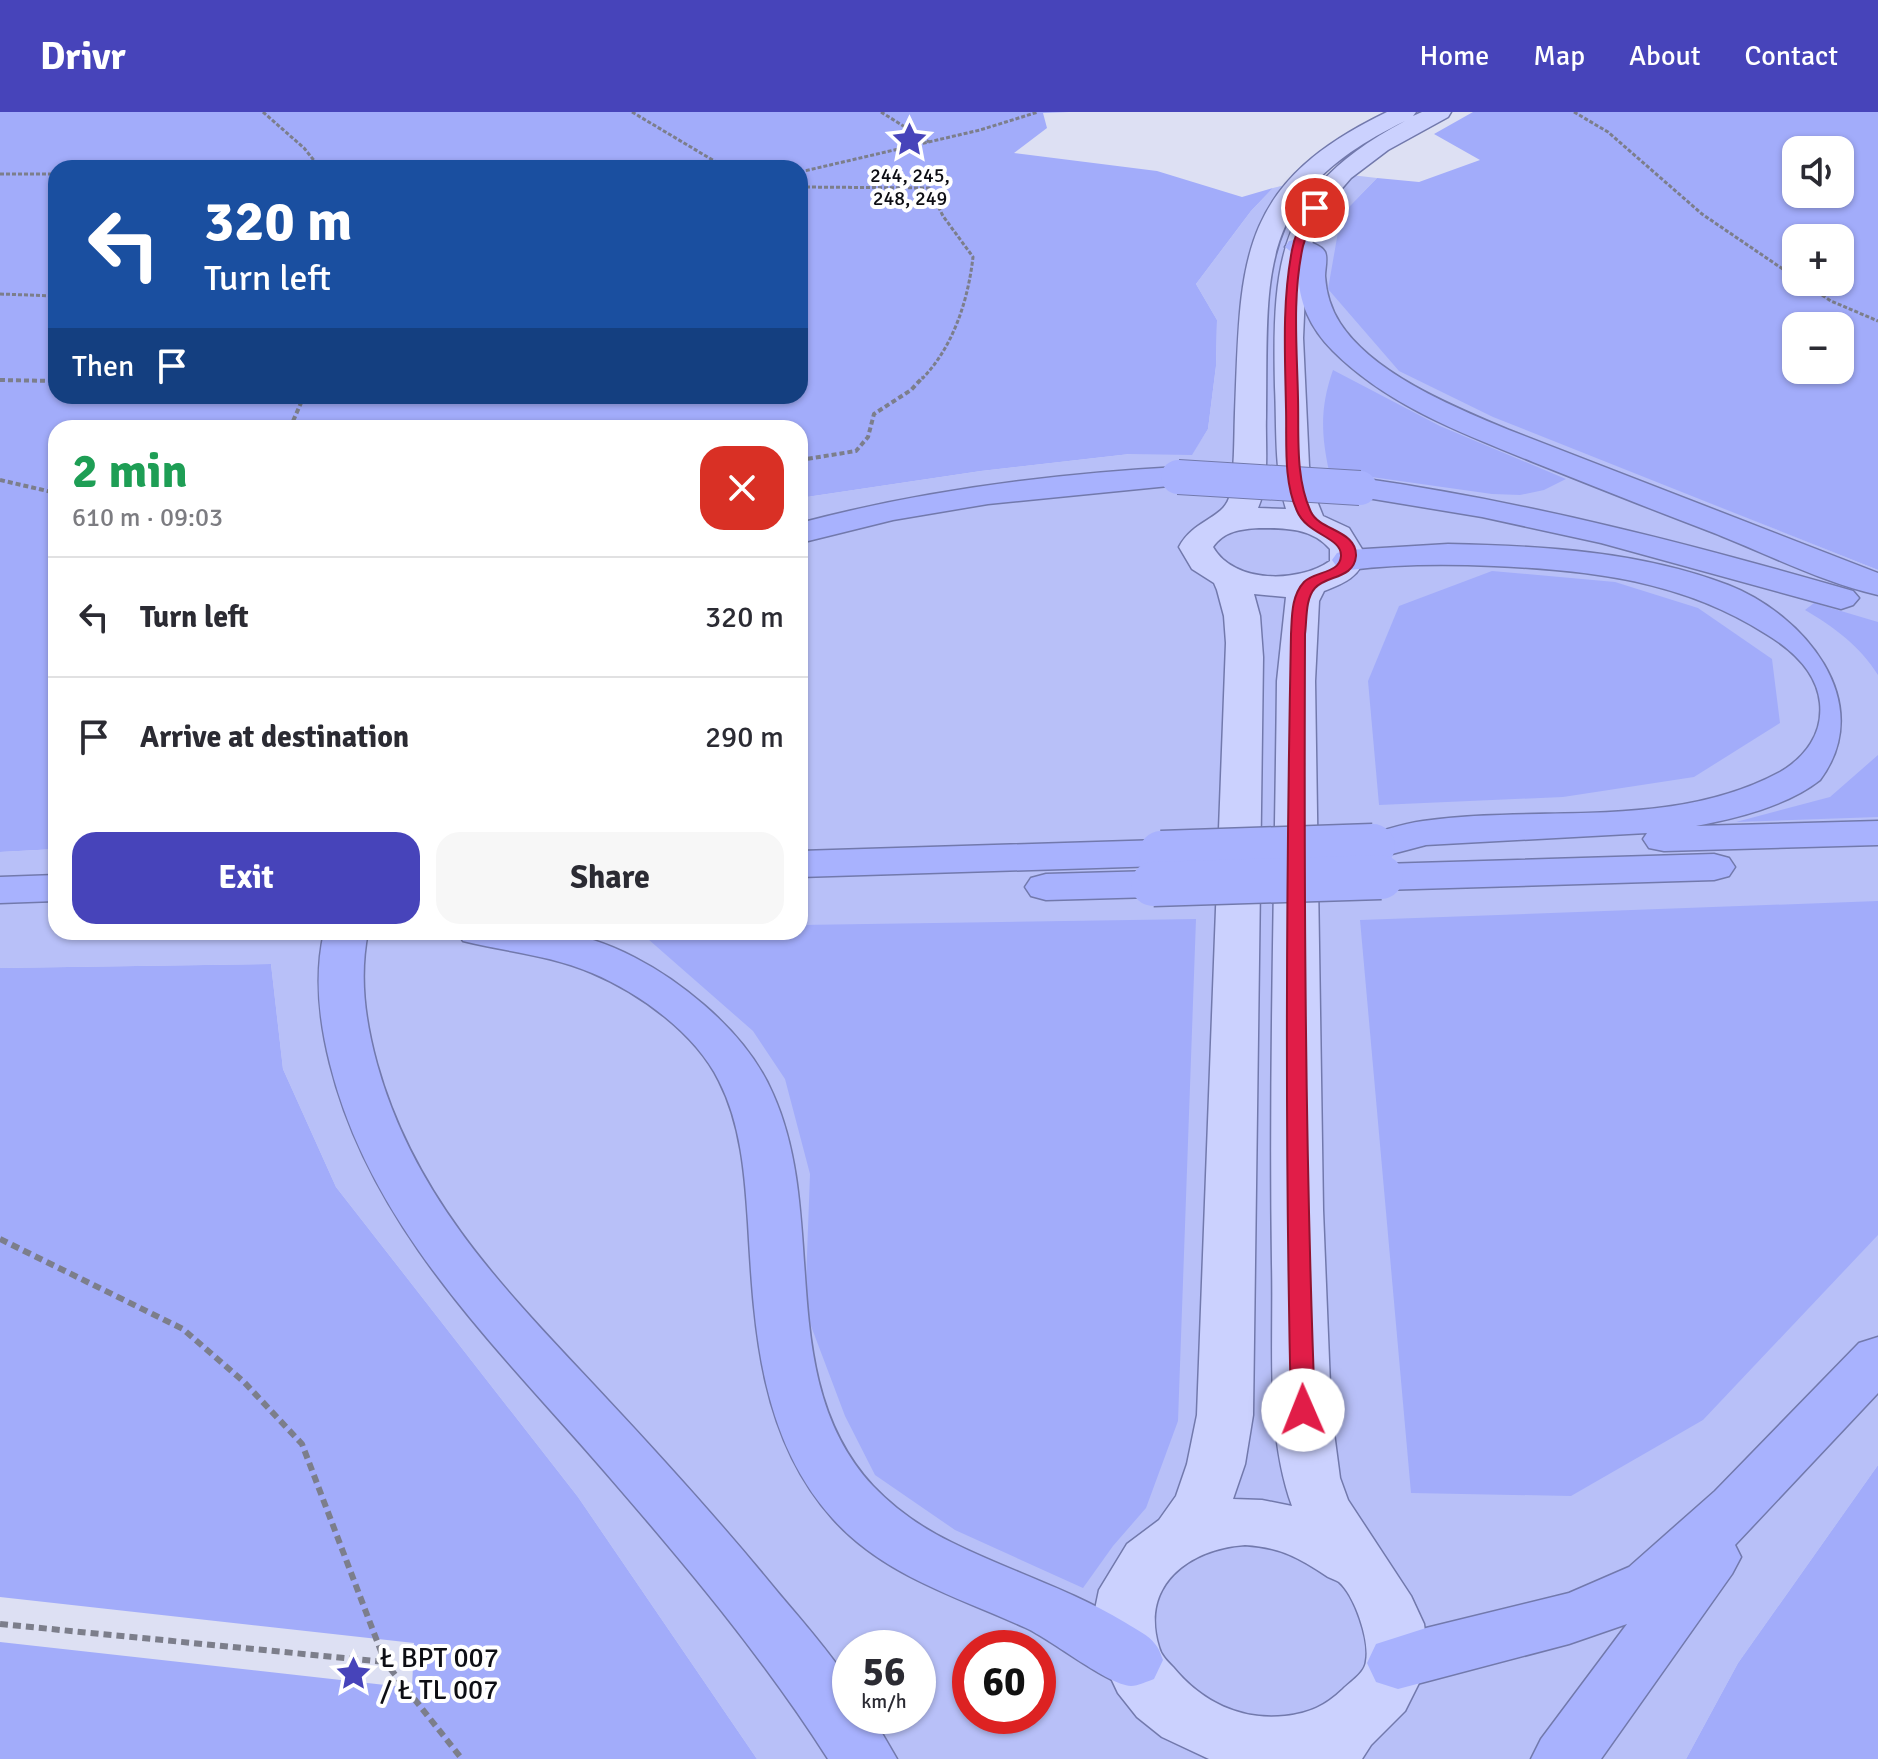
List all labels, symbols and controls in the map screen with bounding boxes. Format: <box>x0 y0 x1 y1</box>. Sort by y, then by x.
text: Drivr <box>40 33 126 80</box>
text: Home <box>1420 39 1489 73</box>
text: Map <box>1533 39 1585 73</box>
text: About <box>1629 39 1701 73</box>
text: Contact <box>1745 39 1838 73</box>
place icon: 244, 245, 248, 249 <box>891 121 929 159</box>
map controls <box>1782 136 1854 384</box>
button: sound <box>1782 136 1854 208</box>
place label: 244, 245, 248, 249 <box>870 163 950 211</box>
pin <box>1281 174 1349 242</box>
icon: arrive <box>1293 186 1337 230</box>
text: 320 m <box>204 187 352 256</box>
icon: left <box>72 192 176 296</box>
button: + <box>1782 224 1854 296</box>
text: Turn left <box>204 256 331 301</box>
button: − <box>1782 312 1854 384</box>
icon: arrive <box>150 344 194 388</box>
text: Then <box>72 348 134 385</box>
text: 2 min <box>72 442 188 501</box>
button: close <box>700 446 784 530</box>
text: 610 m · 09:03 <box>72 502 223 534</box>
icon: left <box>72 595 116 639</box>
text: Turn left <box>140 599 249 636</box>
text: 320 m <box>705 599 784 636</box>
icon: arrive <box>72 715 116 759</box>
text: Arrive at destination <box>140 719 409 756</box>
text: 290 m <box>705 719 784 756</box>
button: Exit <box>72 832 420 924</box>
button: Share <box>436 832 784 924</box>
position arrow <box>1261 1368 1345 1452</box>
speed limit sign: 60 <box>952 1630 1056 1734</box>
place label: Ł BPT 007 / Ł TL 007 <box>380 1641 499 1707</box>
text: 56 <box>862 1647 906 1697</box>
place icon: Ł BPT 007 / Ł TL 007 <box>335 1654 373 1692</box>
text: km/h <box>861 1689 907 1714</box>

